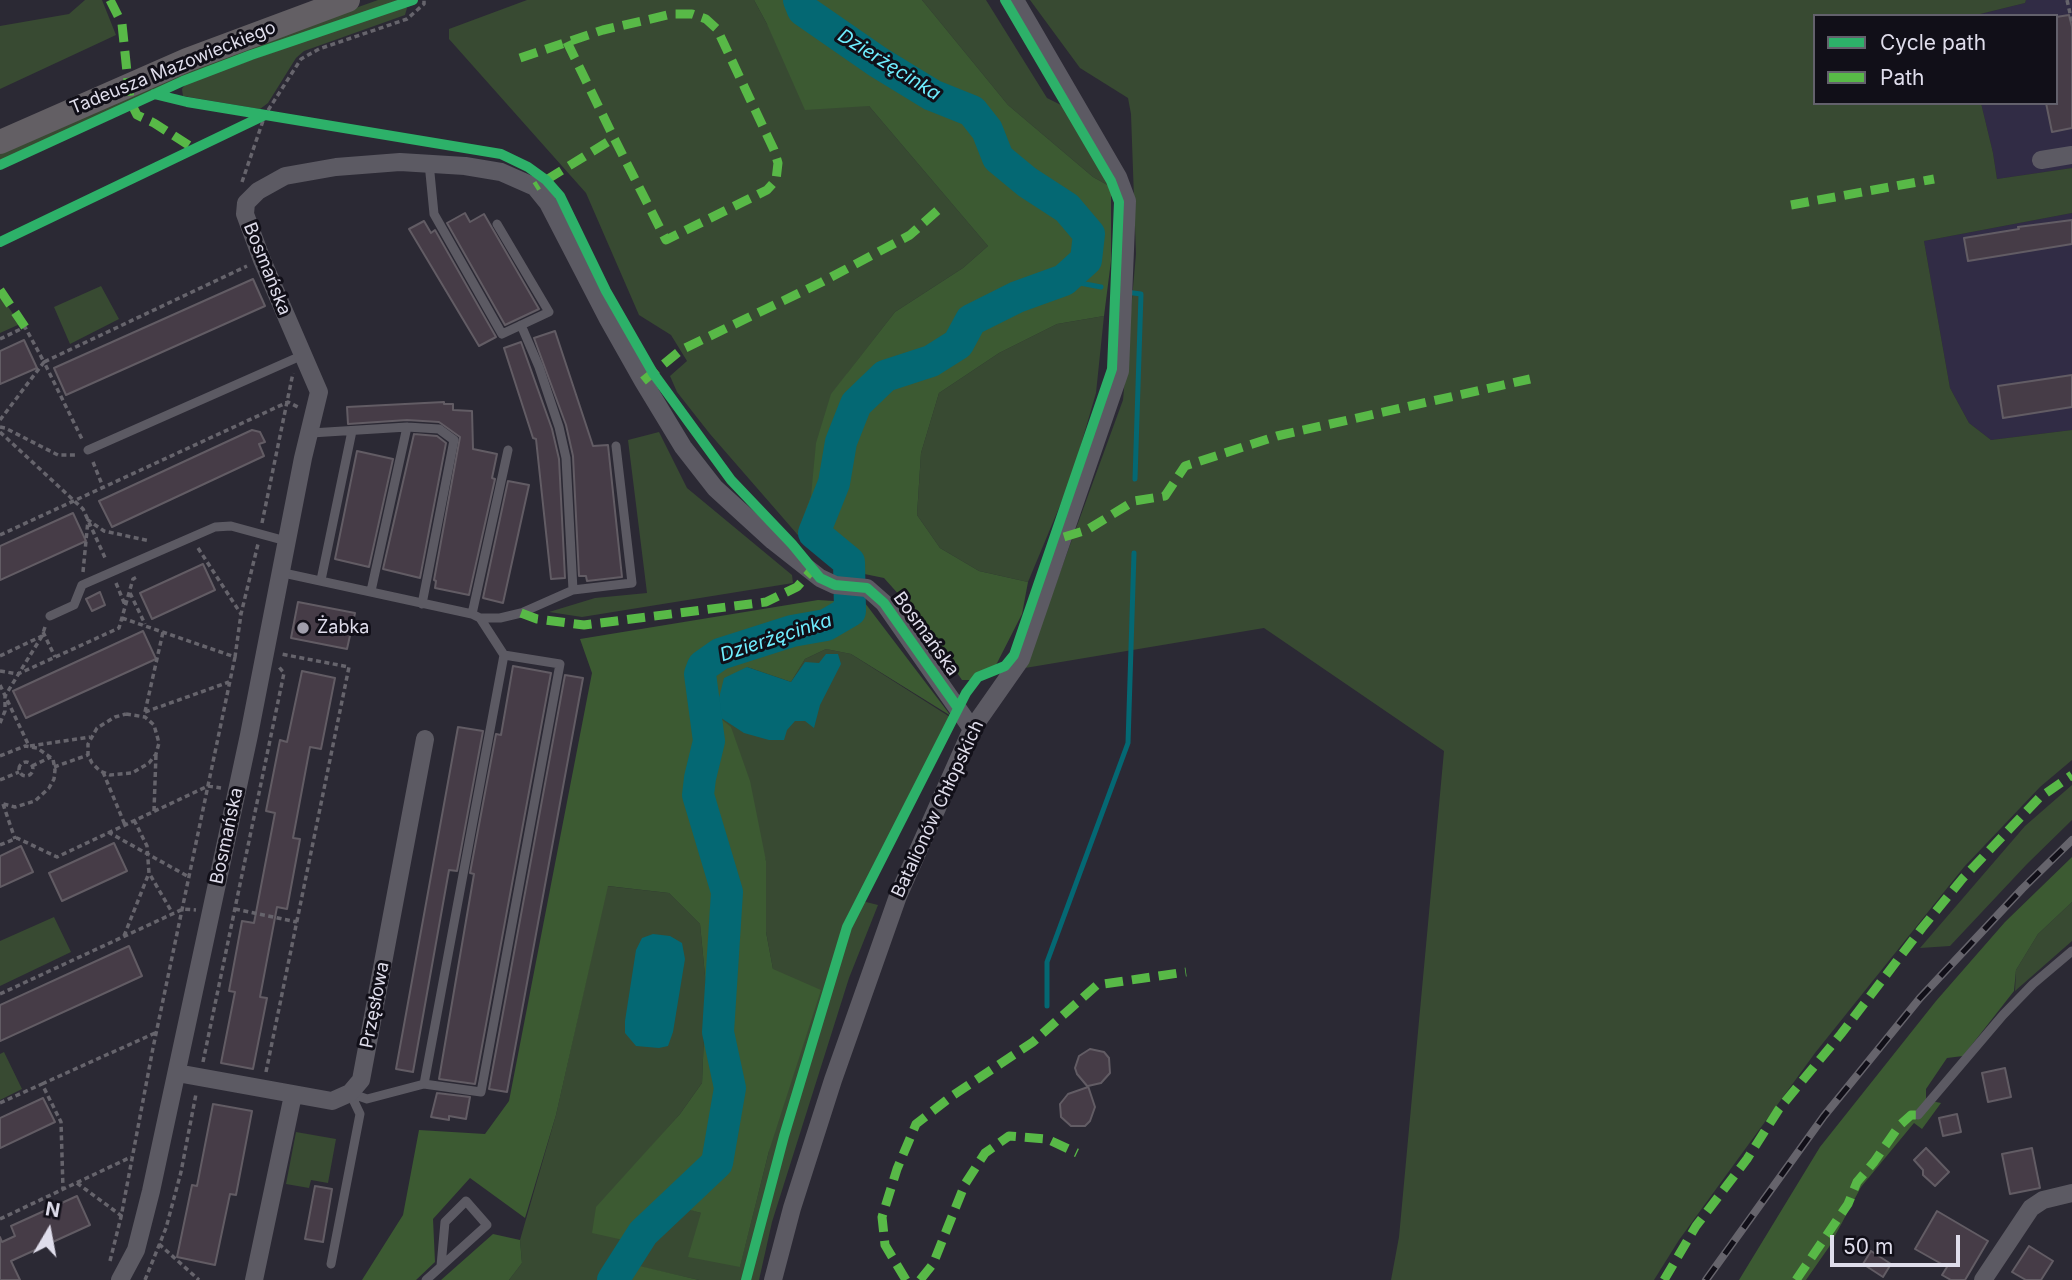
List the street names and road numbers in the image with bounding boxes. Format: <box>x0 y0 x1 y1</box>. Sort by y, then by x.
street label: Tadeusza Mazowieckiego <box>67 17 279 119</box>
street label: Bosmańska <box>239 219 295 319</box>
street label: Bosmańska <box>888 588 964 680</box>
street label: Batalionów Chłopskich <box>887 717 989 901</box>
street label: Bosmańska <box>206 786 248 886</box>
street label: Przęsłowa <box>356 960 394 1050</box>

